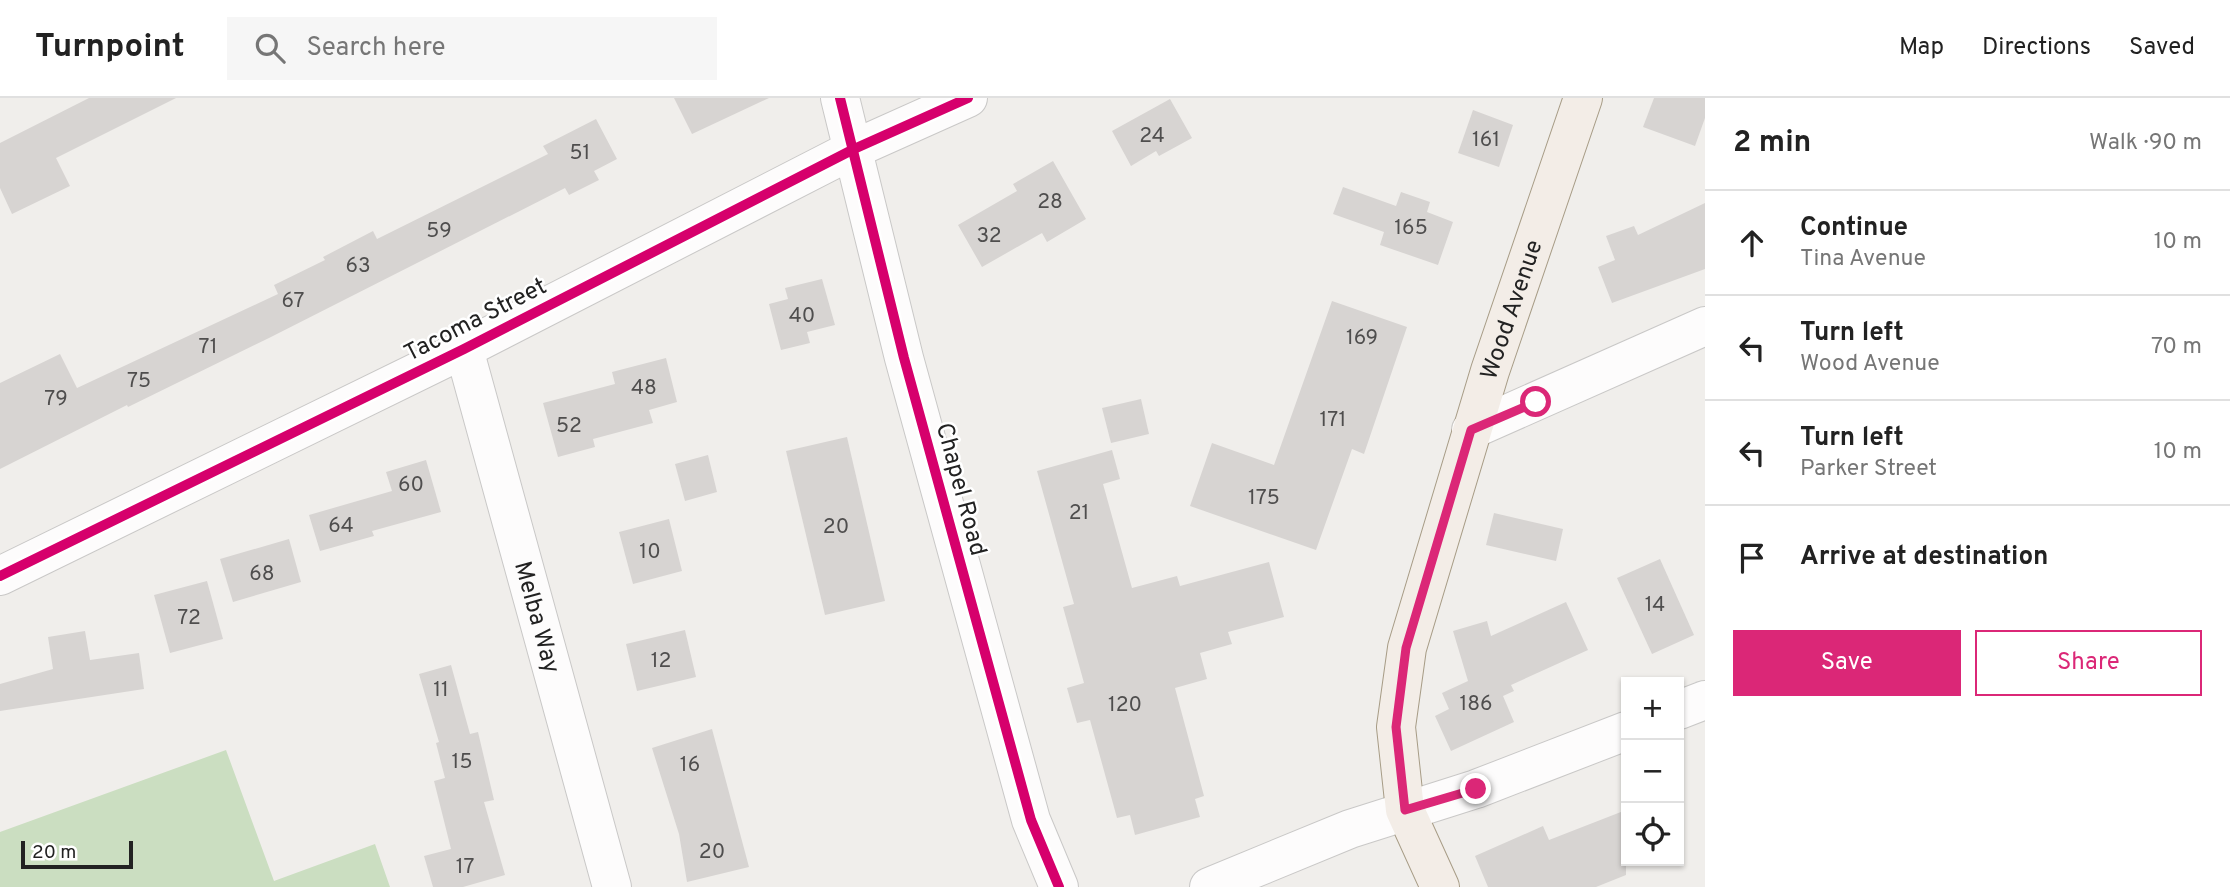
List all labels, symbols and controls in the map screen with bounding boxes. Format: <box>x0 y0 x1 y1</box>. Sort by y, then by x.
search box <box>227 17 717 80</box>
text: Turnpoint <box>35 27 185 69</box>
icon: search <box>251 29 289 67</box>
text: Search here <box>307 32 446 65</box>
text: Map <box>1899 33 1944 63</box>
text: Directions <box>1982 33 2091 63</box>
text: Saved <box>2129 33 2195 63</box>
house number: 24 <box>1139 123 1165 150</box>
text: 2 min <box>1733 125 1811 162</box>
house number: 161 <box>1472 127 1500 154</box>
text: Walk · 90 m <box>2089 129 2202 158</box>
house number: 51 <box>570 140 590 167</box>
house number: 28 <box>1037 189 1063 216</box>
text: Continue <box>1800 212 1908 245</box>
house number: 165 <box>1394 215 1428 242</box>
house number: 59 <box>426 218 452 245</box>
house number: 32 <box>976 223 1002 250</box>
icon: ahead <box>1733 224 1771 262</box>
text: 10 m <box>2154 228 2202 257</box>
street label: Wood Avenue <box>1475 236 1551 384</box>
text: Tina Avenue <box>1800 245 1926 274</box>
house number: 63 <box>345 253 371 280</box>
street label: Tacoma Street <box>400 272 552 369</box>
house number: 67 <box>281 288 305 315</box>
house number: 40 <box>789 303 815 330</box>
text: Turn left <box>1800 317 1904 350</box>
house number: 169 <box>1346 325 1378 352</box>
icon: left <box>1733 329 1771 367</box>
text: 70 m <box>2151 333 2202 362</box>
house number: 71 <box>198 334 218 361</box>
text: Wood Avenue <box>1800 350 1940 379</box>
house number: 75 <box>127 368 151 395</box>
house number: 48 <box>631 375 657 402</box>
house number: 79 <box>44 386 68 413</box>
route start <box>1520 386 1551 417</box>
house number: 171 <box>1320 407 1346 434</box>
house number: 52 <box>556 413 582 440</box>
street label: Chapel Road <box>928 420 992 559</box>
text: Turn left <box>1800 422 1904 455</box>
icon: left <box>1733 434 1771 472</box>
text: 10 m <box>2154 438 2202 467</box>
text: Parker Street <box>1800 455 1937 484</box>
house number: 60 <box>398 472 424 499</box>
house number: 175 <box>1248 485 1280 512</box>
house number: 21 <box>1069 500 1089 527</box>
house number: 64 <box>328 513 354 540</box>
house number: 20 <box>823 514 849 541</box>
house number: 10 <box>639 539 661 566</box>
icon: arrive <box>1733 539 1771 577</box>
text: Arrive at destination <box>1800 541 2048 574</box>
street label: Melba Way <box>506 558 566 677</box>
house number: 68 <box>249 561 275 588</box>
house number: 14 <box>1645 592 1665 619</box>
house number: 72 <box>177 605 201 632</box>
button: Save <box>1733 630 1961 696</box>
button: Share <box>1975 630 2202 696</box>
house number: 12 <box>651 648 671 675</box>
house number: 11 <box>433 677 449 704</box>
map controls <box>1621 677 1684 866</box>
button: + <box>1621 677 1684 740</box>
house number: 186 <box>1459 691 1493 718</box>
house number: 120 <box>1108 692 1142 719</box>
button: − <box>1621 740 1684 803</box>
house number: 15 <box>452 749 472 776</box>
house number: 16 <box>680 752 700 779</box>
route end <box>1460 773 1491 804</box>
button: locate <box>1621 803 1684 866</box>
scale bar <box>21 838 133 870</box>
house number: 20 <box>699 839 725 866</box>
text: 20 m <box>32 841 76 865</box>
house number: 17 <box>456 854 474 881</box>

